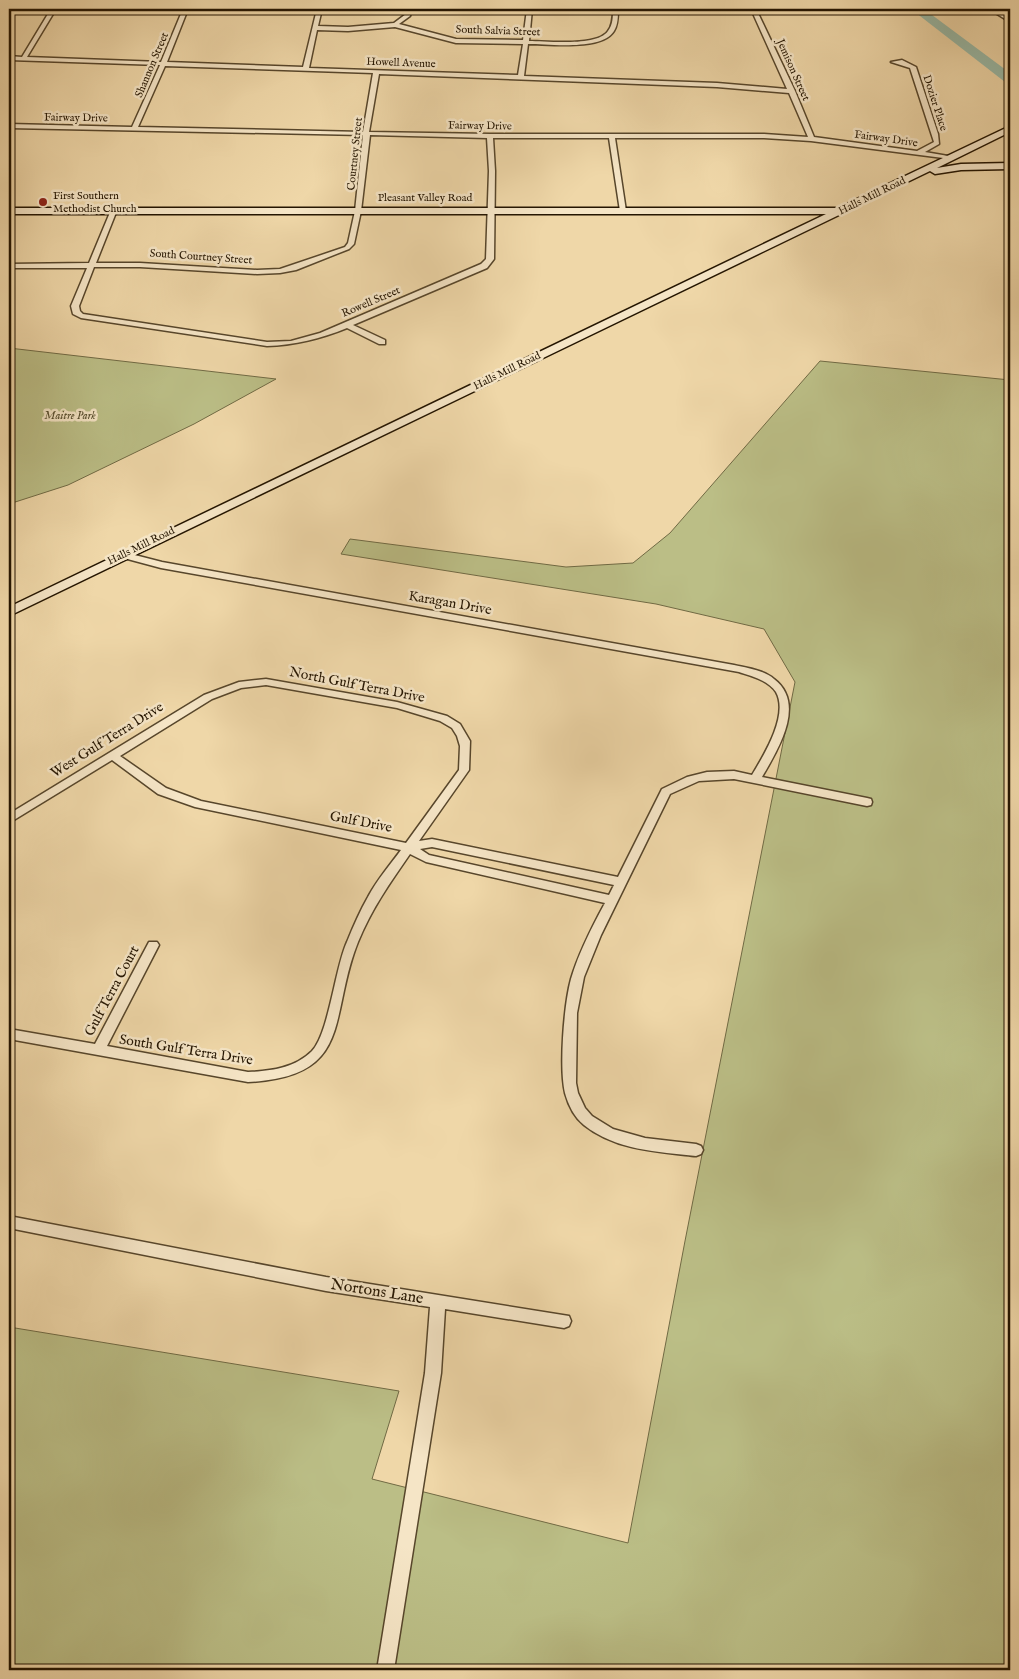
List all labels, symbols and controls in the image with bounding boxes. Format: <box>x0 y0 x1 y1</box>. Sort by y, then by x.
street label: South Salvia Street <box>455 23 541 39</box>
street label: Shannon Street <box>132 30 172 100</box>
street label: Jemison Street <box>772 35 813 103</box>
street label: Howell Avenue <box>366 55 436 71</box>
street label: Dozier Place <box>919 73 951 133</box>
street label: Fairway Drive <box>44 110 108 126</box>
street label: Courtney Street <box>344 117 366 191</box>
street label: Fairway Drive <box>448 118 512 134</box>
street label: Fairway Drive <box>853 128 919 150</box>
street label: Halls Mill Road <box>836 174 908 218</box>
place label: First Southern Methodist Church <box>53 189 137 216</box>
street label: Pleasant Valley Road <box>378 191 472 205</box>
marker: First Southern Methodist Church <box>37 196 49 208</box>
street label: South Courtney Street <box>149 246 253 268</box>
street label: Rowell Street <box>340 283 403 321</box>
street label: Halls Mill Road <box>471 349 543 393</box>
park label: Maitre Park <box>44 409 96 423</box>
street label: Halls Mill Road <box>105 524 177 568</box>
street label: Karagan Drive <box>407 587 494 619</box>
street label: North Gulf Terra Drive <box>288 663 427 707</box>
street label: West Gulf Terra Drive <box>47 698 167 782</box>
street label: Gulf Drive <box>328 807 394 837</box>
street label: Gulf Terra Court <box>81 943 143 1039</box>
street label: South Gulf Terra Drive <box>118 1031 255 1070</box>
street label: Nortons Lane <box>329 1275 425 1309</box>

